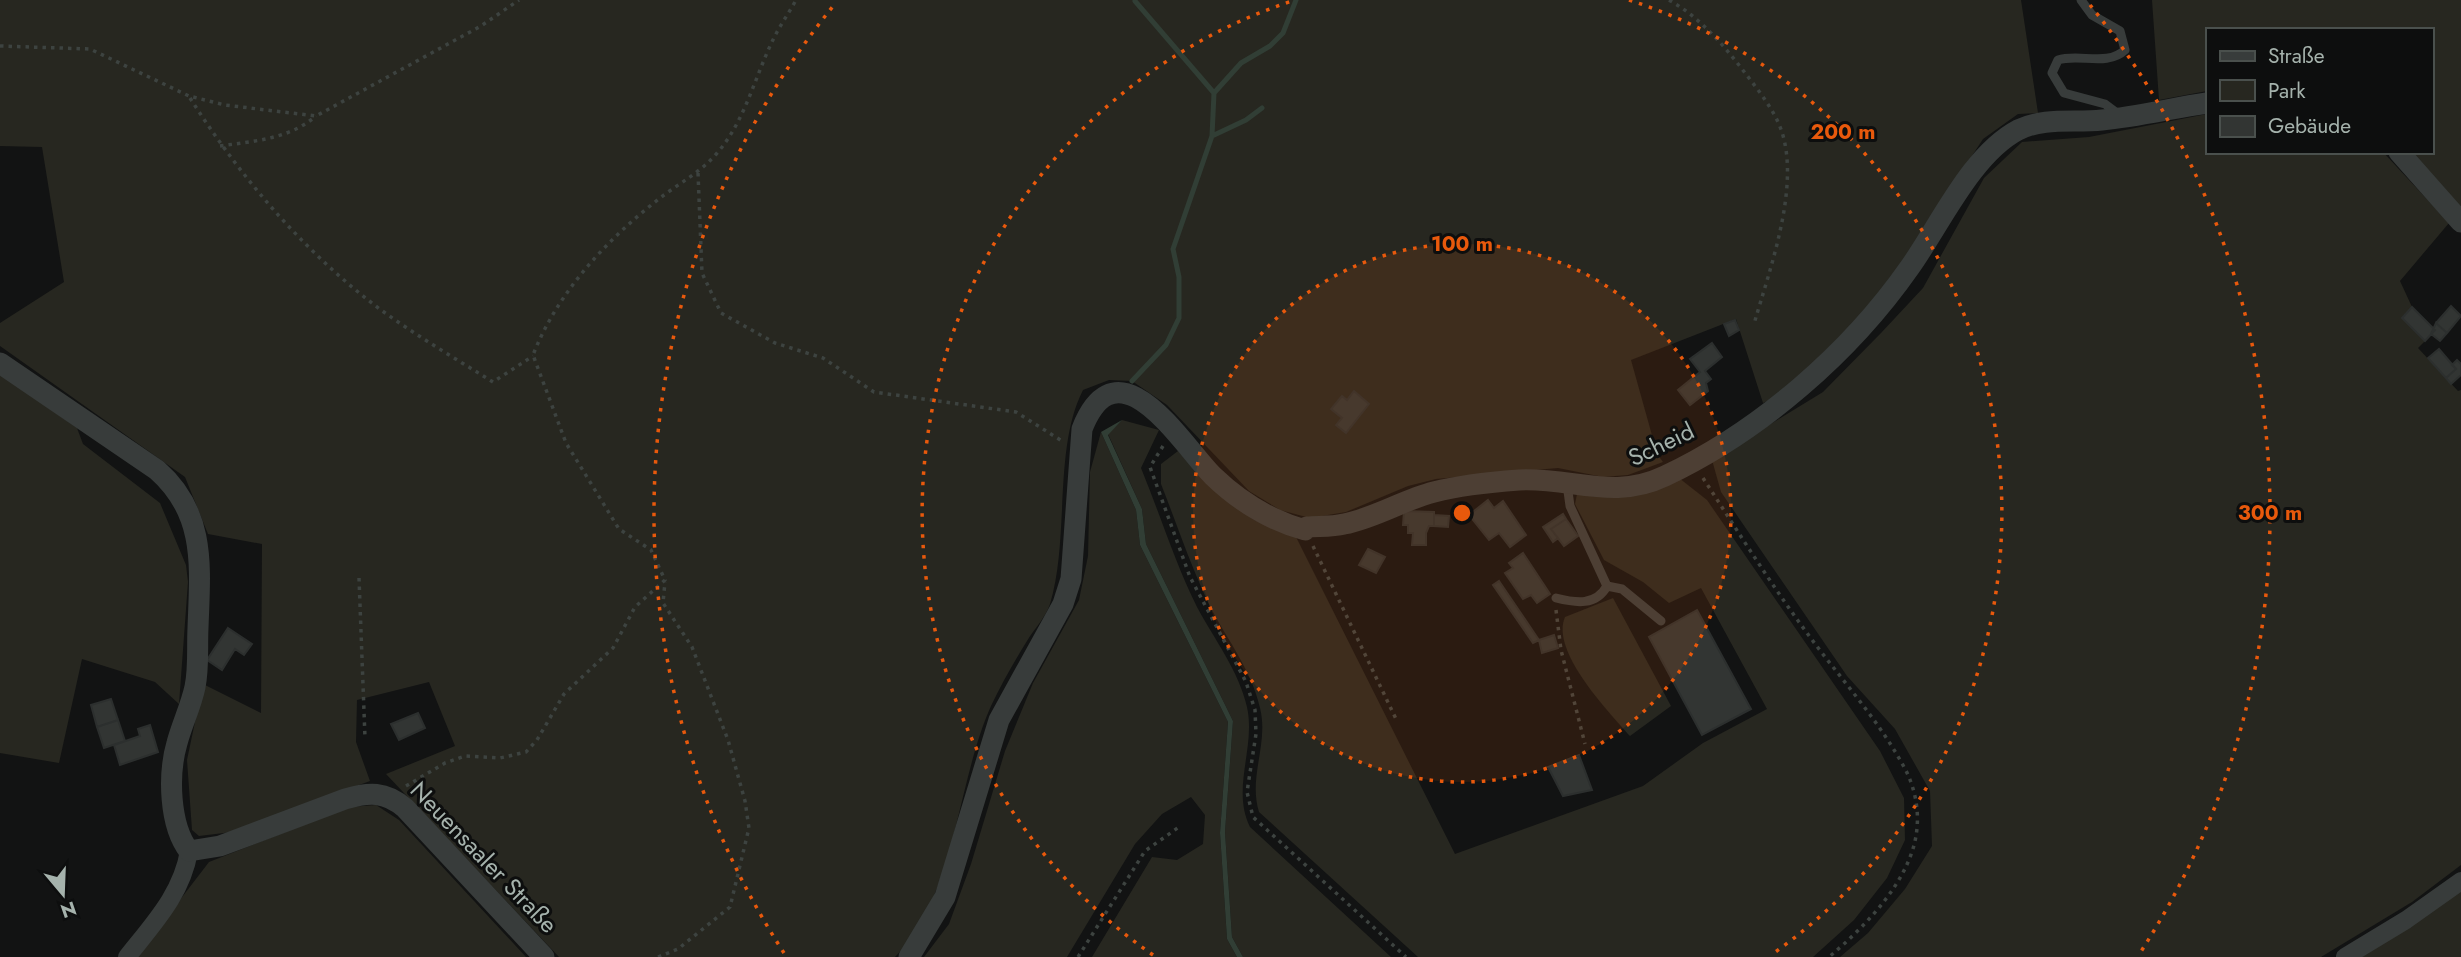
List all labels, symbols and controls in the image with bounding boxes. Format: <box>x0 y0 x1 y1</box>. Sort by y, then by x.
legend <box>2206 28 2433 154</box>
text: Straße <box>2268 41 2325 71</box>
text: Park <box>2268 76 2306 106</box>
text: Gebäude <box>2268 111 2351 141</box>
text: 200 m <box>1810 117 1876 147</box>
text: 100 m <box>1431 229 1493 259</box>
street label: Scheid <box>1622 413 1700 475</box>
text: 300 m <box>2238 498 2302 528</box>
centre of rings <box>1450 501 1474 525</box>
street label: Neuensaaler Straße <box>402 773 566 941</box>
north arrow <box>28 859 98 929</box>
text: N <box>57 894 80 925</box>

